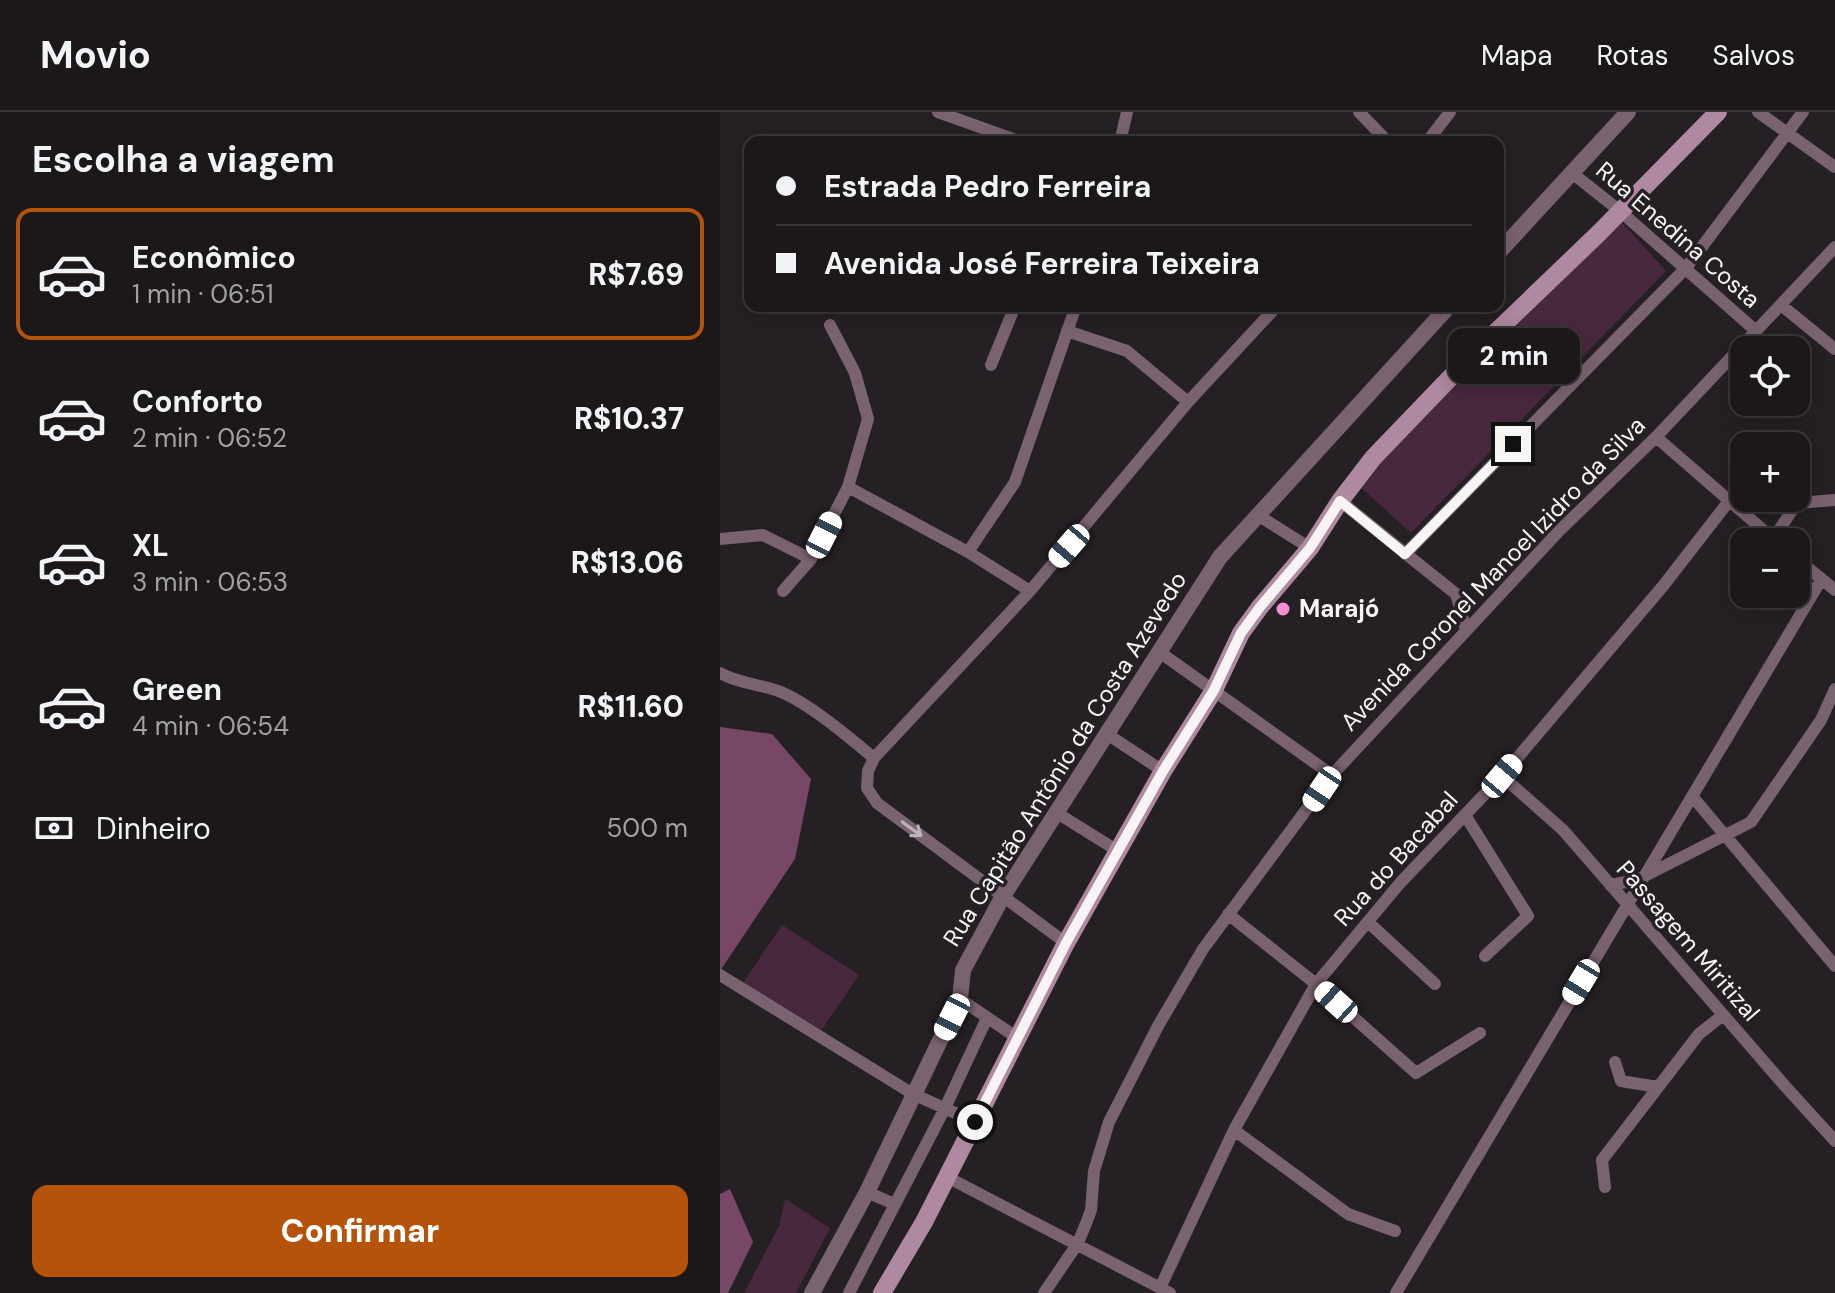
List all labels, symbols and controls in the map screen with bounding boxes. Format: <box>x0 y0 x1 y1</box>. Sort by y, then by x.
text: Movio <box>40 30 151 80</box>
text: Mapa <box>1481 37 1552 74</box>
text: Rotas <box>1596 37 1669 74</box>
text: Salvos <box>1713 37 1795 74</box>
text: Escolha a viagem <box>32 136 335 183</box>
street label: Rua Enedina Costa <box>1590 155 1767 315</box>
text: Estrada Pedro Ferreira <box>824 167 1151 206</box>
icon: car <box>36 238 108 310</box>
text: Econômico <box>132 238 296 277</box>
text: Avenida José Ferreira Teixeira <box>824 244 1260 283</box>
text: R$7.69 <box>588 255 684 294</box>
text: 1 min · 06:51 <box>132 277 274 311</box>
callout: 2 min <box>1447 328 1579 384</box>
map controls <box>1730 336 1810 608</box>
button: locate <box>1730 336 1810 416</box>
text: 2 min <box>1479 339 1549 373</box>
icon: car <box>36 382 108 454</box>
text: Conforto <box>132 382 263 421</box>
text: R$10.37 <box>574 399 684 438</box>
street label: Avenida Coronel Manoel Izidro da Silva <box>1334 410 1652 737</box>
text: 2 min · 06:52 <box>132 421 287 455</box>
route end <box>1495 426 1531 462</box>
button: + <box>1730 432 1810 512</box>
car <box>802 508 846 562</box>
car <box>1044 520 1094 572</box>
icon: car <box>36 526 108 598</box>
text: XL <box>132 526 169 565</box>
button: − <box>1730 528 1810 608</box>
text: R$13.06 <box>571 543 684 582</box>
text: 3 min · 06:53 <box>132 565 288 599</box>
street label: Rua Capitão Antônio da Costa Azevedo <box>936 566 1193 952</box>
place label: Marajó <box>1299 593 1379 624</box>
marker: Marajó <box>1274 600 1292 618</box>
icon: car <box>36 670 108 742</box>
text: Green <box>132 670 222 709</box>
text: R$11.60 <box>578 687 684 726</box>
text: 4 min · 06:54 <box>132 709 289 743</box>
car <box>1477 750 1527 802</box>
car <box>1299 762 1345 816</box>
street label: Rua do Bacabal <box>1327 785 1464 933</box>
icon: cash <box>32 806 76 850</box>
text: Dinheiro <box>96 809 211 848</box>
text: 500 m <box>606 811 688 845</box>
one-way arrow <box>901 820 922 837</box>
street label: Passagem Miritizal <box>1610 854 1767 1027</box>
car <box>1558 955 1604 1009</box>
car <box>1310 977 1362 1027</box>
car <box>930 990 974 1044</box>
route start <box>957 1104 993 1140</box>
button: Confirmar <box>32 1185 688 1277</box>

